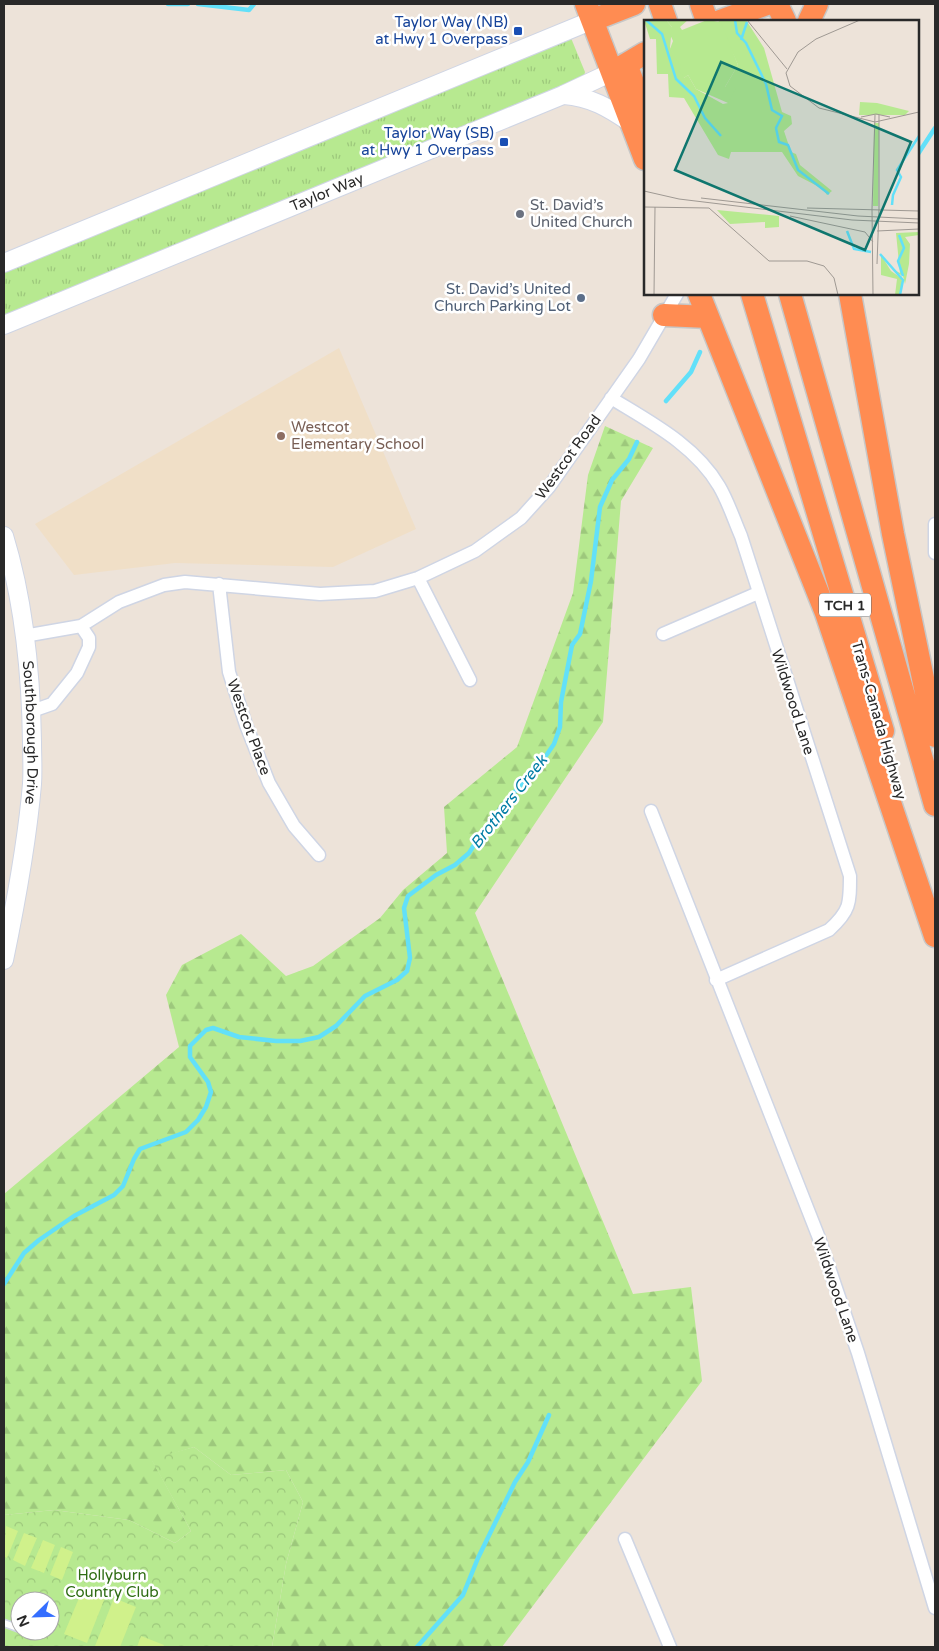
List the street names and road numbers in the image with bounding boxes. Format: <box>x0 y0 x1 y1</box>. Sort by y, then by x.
street label: Taylor Way <box>287 169 366 215</box>
street label: Westcot Road <box>531 411 605 503</box>
road number: TCH 1 <box>819 594 871 616</box>
street label: Trans-Canada Highway <box>848 638 910 802</box>
street label: Wildwood Lane <box>767 647 819 757</box>
street label: Southborough Drive <box>19 660 41 805</box>
street label: Westcot Place <box>223 676 275 778</box>
street label: Wildwood Lane <box>810 1235 862 1345</box>

